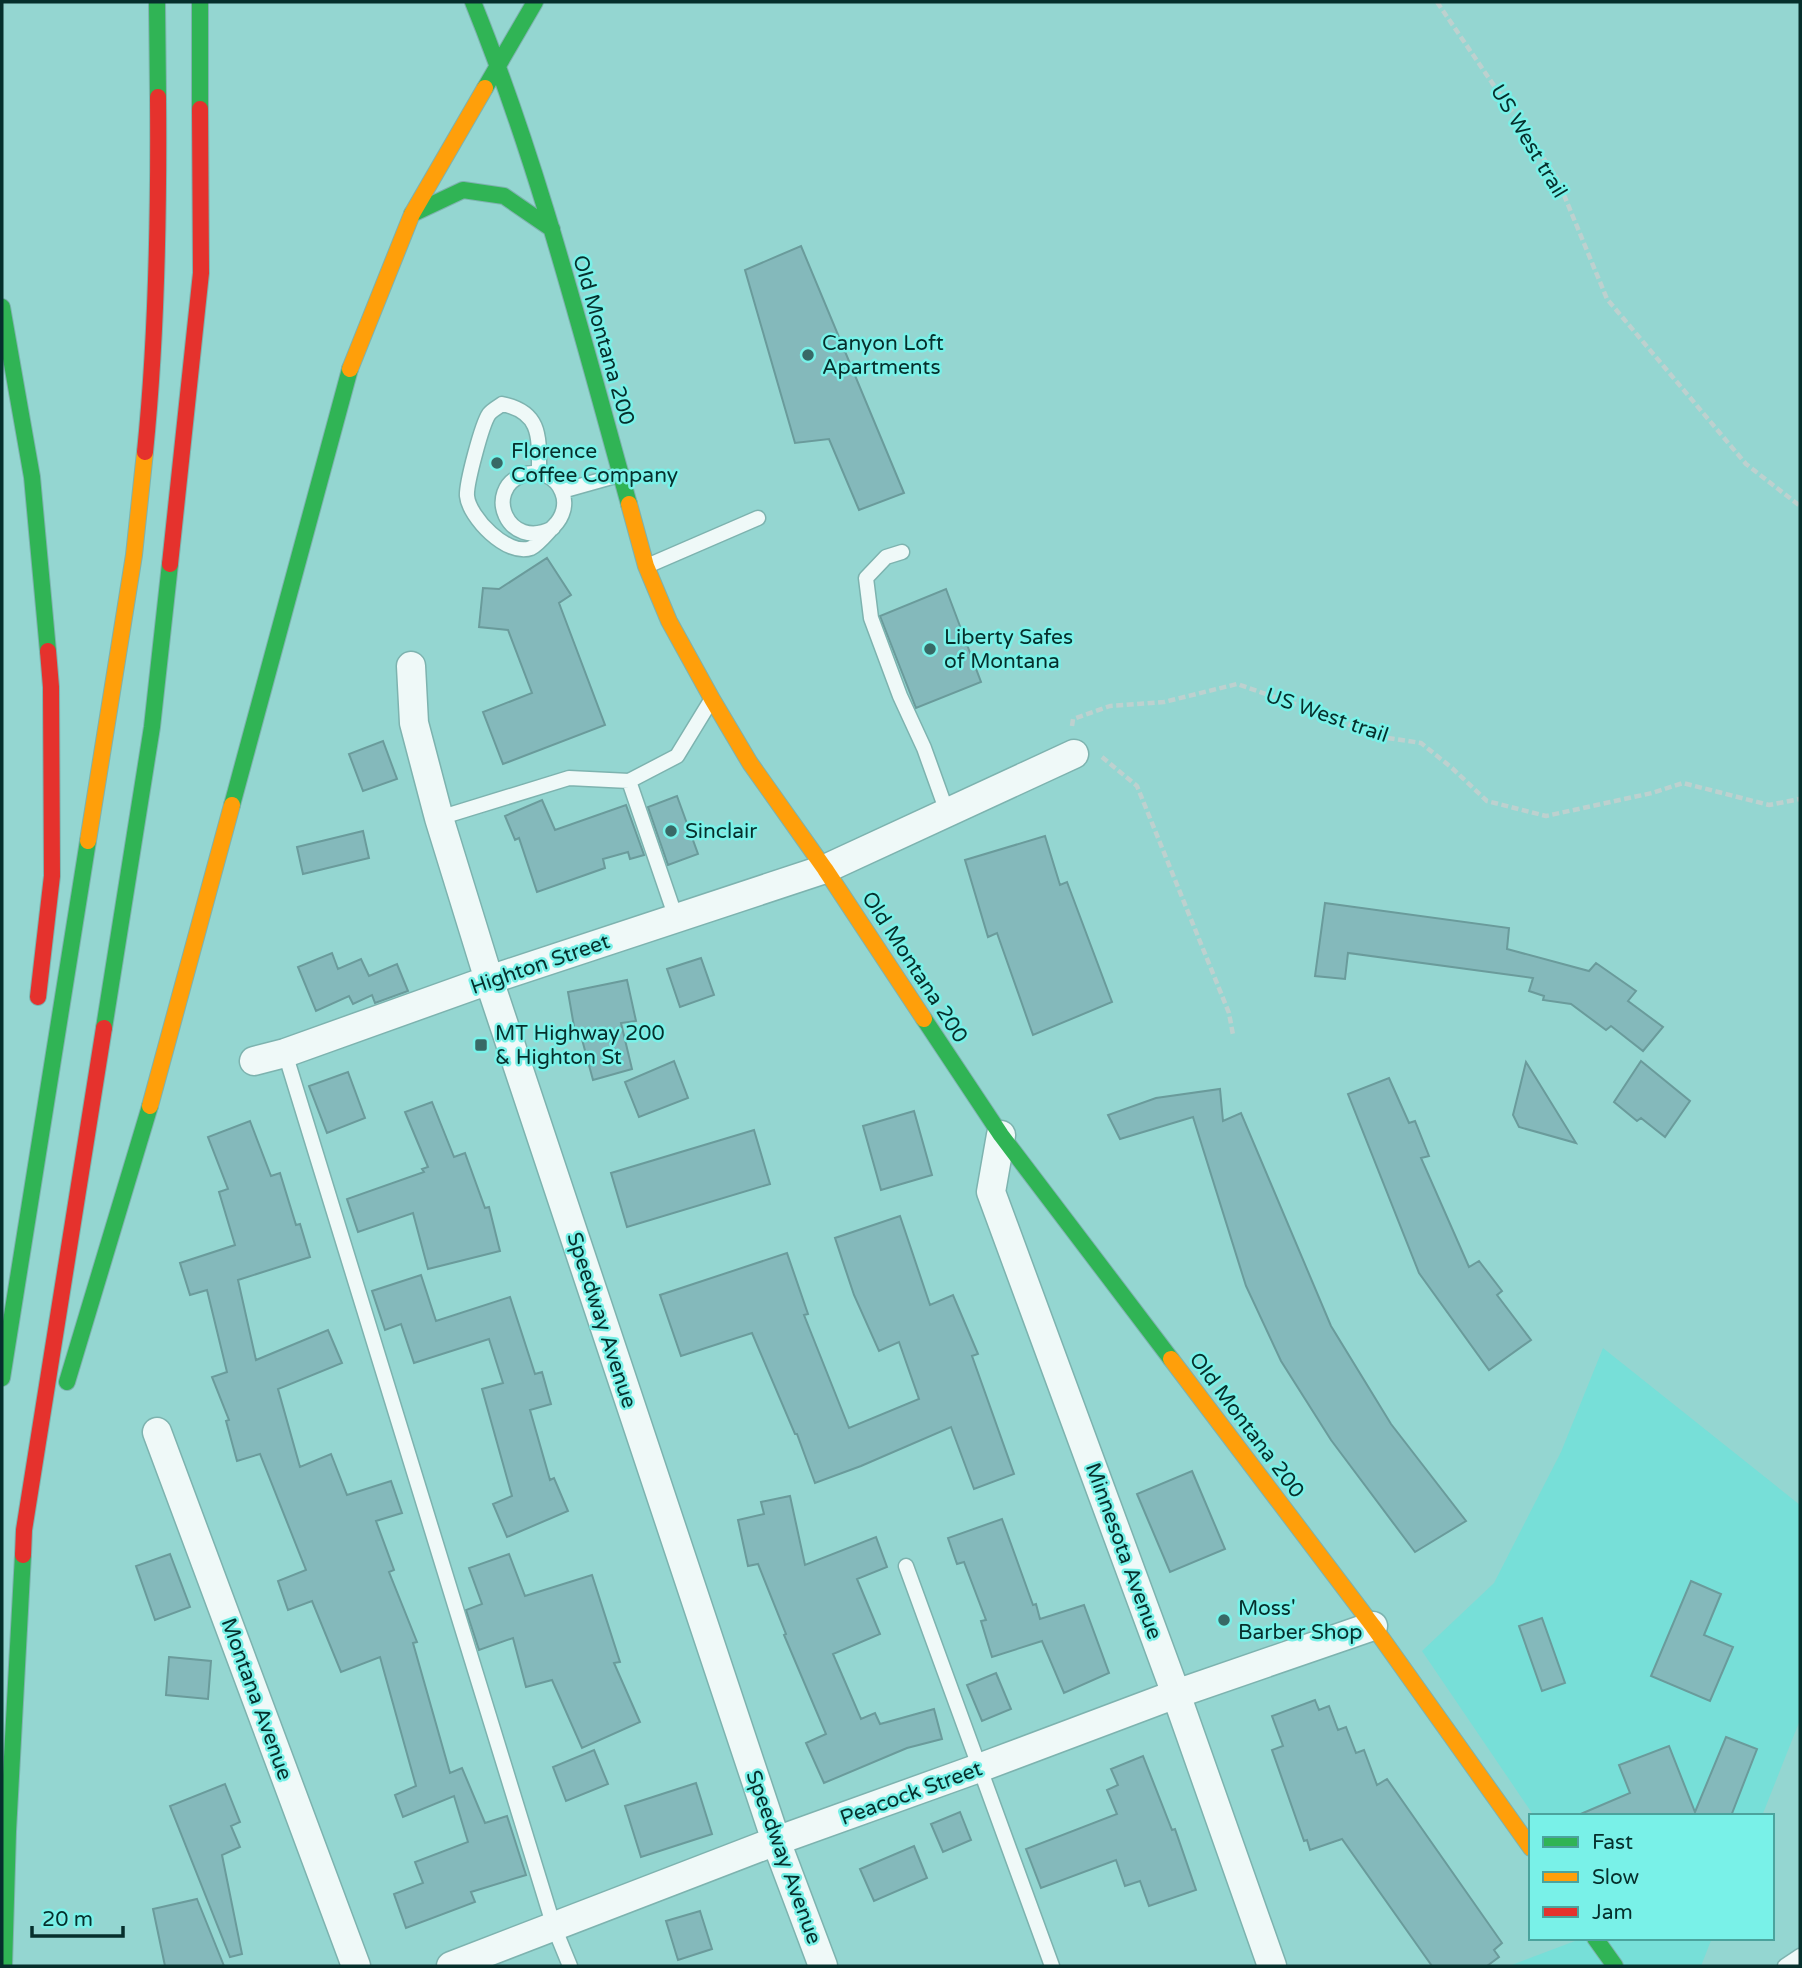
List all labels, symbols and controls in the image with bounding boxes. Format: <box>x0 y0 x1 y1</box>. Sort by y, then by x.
street label: US West trail <box>1485 80 1572 203</box>
street label: Old Montana 200 <box>567 252 640 428</box>
place label: Canyon Loft Apartments <box>822 331 944 380</box>
marker: Canyon Loft Apartments <box>800 347 816 363</box>
place label: Florence Coffee Company <box>511 439 678 488</box>
marker: Florence Coffee Company <box>489 455 505 471</box>
place label: Liberty Safes of Montana <box>944 625 1073 674</box>
marker: Liberty Safes of Montana <box>922 641 938 657</box>
street label: US West trail <box>1262 683 1392 748</box>
place label: Sinclair <box>685 819 757 844</box>
marker: Sinclair <box>663 823 679 839</box>
street label: Old Montana 200 <box>856 887 973 1048</box>
street label: Highton Street <box>467 929 613 1000</box>
place label: MT Highway 200 & Highton St <box>495 1021 665 1070</box>
marker: MT Highway 200 & Highton St <box>473 1037 489 1053</box>
street label: Speedway Avenue <box>561 1229 642 1411</box>
street label: Old Montana 200 <box>1184 1348 1309 1503</box>
street label: Minnesota Avenue <box>1080 1460 1167 1643</box>
place label: Moss' Barber Shop <box>1238 1596 1363 1645</box>
marker: Moss' Barber Shop <box>1216 1612 1232 1628</box>
street label: Montana Avenue <box>216 1615 297 1784</box>
street label: Peacock Street <box>837 1756 986 1831</box>
street label: Speedway Avenue <box>740 1767 827 1948</box>
legend <box>1529 1814 1774 1940</box>
text: Fast <box>1592 1830 1633 1855</box>
text: Slow <box>1592 1865 1640 1890</box>
scale bar <box>32 1895 122 1939</box>
text: Jam <box>1592 1900 1633 1925</box>
text: 20 m <box>42 1907 93 1932</box>

